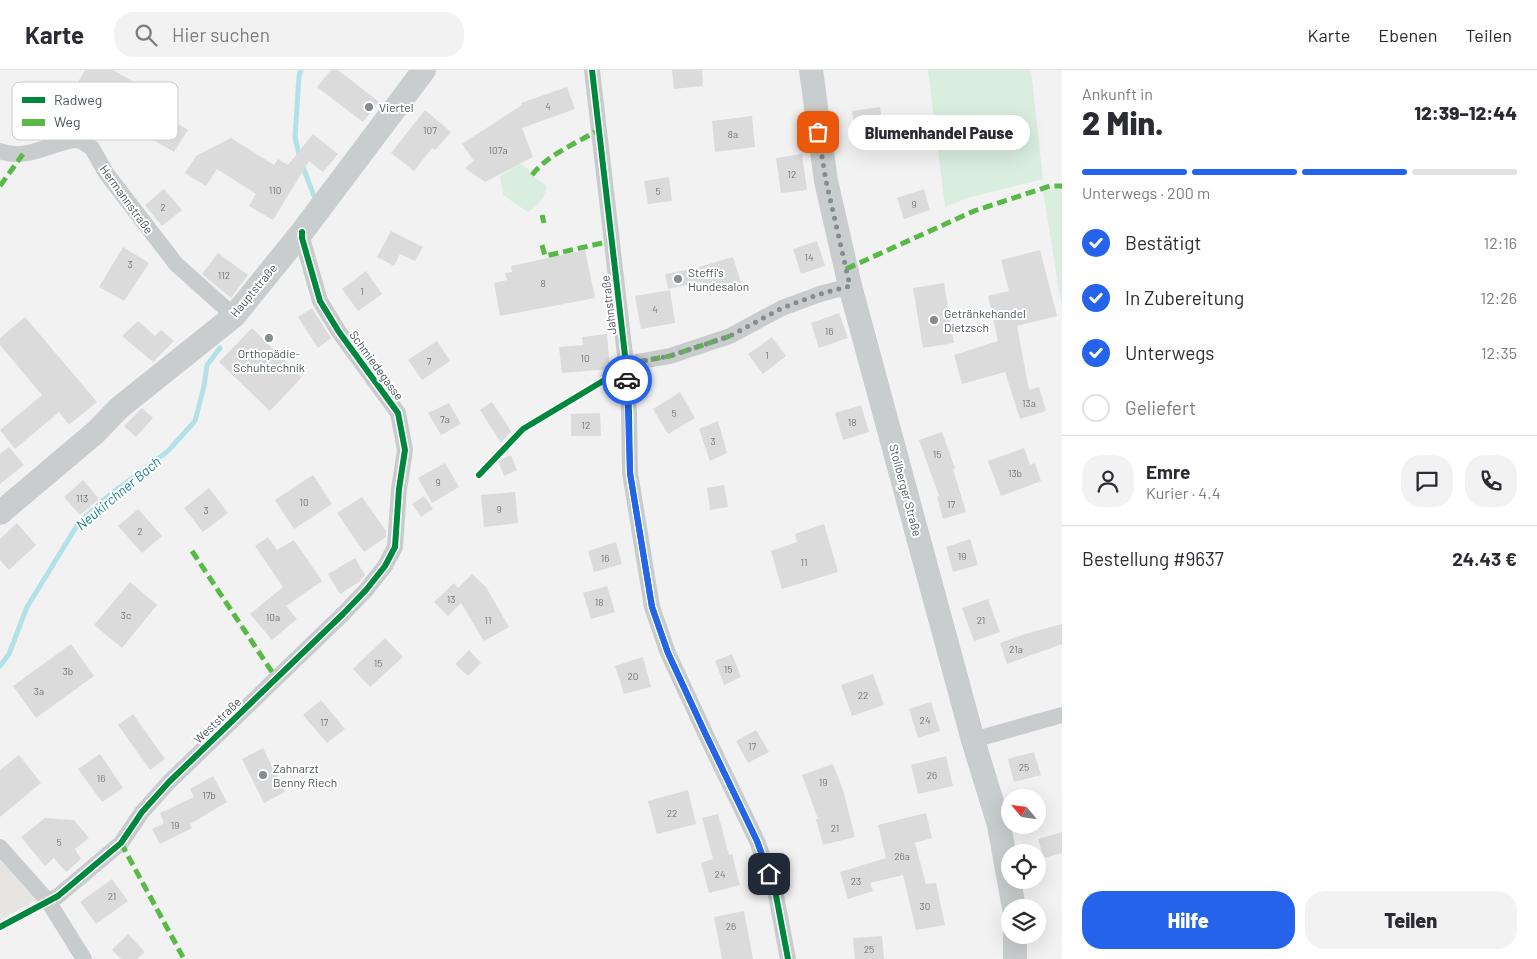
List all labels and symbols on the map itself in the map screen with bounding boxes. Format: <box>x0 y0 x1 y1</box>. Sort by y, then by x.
legend <box>12 82 178 140</box>
text: Radweg <box>54 91 102 108</box>
place label: Viertel <box>379 100 413 114</box>
house number: 4 <box>545 100 551 112</box>
marker: Viertel <box>363 101 375 113</box>
pin <box>797 111 839 153</box>
text: Weg <box>54 113 81 130</box>
callout: Blumenhandel Pause <box>848 114 1030 150</box>
house number: 107 <box>423 124 437 136</box>
house number: 8a <box>728 128 738 140</box>
house number: 107a <box>489 144 508 156</box>
street label: Hermannstraße <box>97 162 157 236</box>
house number: 12 <box>788 168 796 180</box>
house number: 110 <box>269 184 281 196</box>
house number: 5 <box>655 185 661 197</box>
house number: 9 <box>911 198 917 210</box>
house number: 2 <box>160 201 166 213</box>
house number: 14 <box>804 251 814 263</box>
house number: 3 <box>127 258 133 270</box>
street label: Hauptstraße <box>227 261 279 319</box>
place label: Steffi's Hundesalon <box>688 265 749 293</box>
house number: 112 <box>218 269 230 281</box>
marker: Steffi's Hundesalon <box>672 273 684 285</box>
street label: Jahnstraße <box>597 275 619 335</box>
house number: 8 <box>540 277 546 289</box>
house number: 1 <box>360 285 364 297</box>
house number: 4 <box>652 303 658 315</box>
place label: Getränkehandel Dietzsch <box>944 306 1026 334</box>
marker: Getränkehandel Dietzsch <box>928 314 940 326</box>
house number: 16 <box>825 325 833 337</box>
street label: Schmiedegasse <box>347 328 407 402</box>
marker: Orthopädie- Schuhtechnik <box>263 332 275 344</box>
place label: Orthopädie- Schuhtechnik <box>233 346 305 374</box>
house number: 1 <box>765 349 769 361</box>
house number: 10 <box>580 352 590 364</box>
house number: 7 <box>427 355 432 367</box>
courier <box>602 355 652 405</box>
house number: 13a <box>1022 397 1036 409</box>
house number: 5 <box>671 407 677 419</box>
house number: 7a <box>440 413 450 425</box>
house number: 18 <box>848 416 856 428</box>
house number: 12 <box>582 419 590 431</box>
house number: 3 <box>710 435 716 447</box>
street label: Stollberger Straße <box>887 442 925 538</box>
house number: 15 <box>933 448 941 460</box>
water label: Neukirchner Bach <box>72 453 164 533</box>
house number: 13b <box>1008 467 1022 479</box>
house number: 9 <box>435 476 441 488</box>
house number: 113 <box>76 492 88 504</box>
house number: 10 <box>299 496 309 508</box>
house number: 17 <box>947 498 955 510</box>
house number: 9 <box>496 503 502 515</box>
house number: 3 <box>203 504 209 516</box>
house number: 2 <box>137 525 143 537</box>
house number: 19 <box>958 550 966 562</box>
house number: 16 <box>601 552 609 564</box>
house number: 11 <box>800 556 808 568</box>
house number: 13 <box>447 593 455 605</box>
house number: 18 <box>595 596 603 608</box>
house number: 3c <box>121 609 131 621</box>
house number: 10a <box>266 611 280 623</box>
house number: 11 <box>484 614 492 626</box>
house number: 21 <box>977 614 985 626</box>
house number: 21a <box>1009 643 1023 655</box>
house number: 15 <box>374 657 382 669</box>
house number: 15 <box>724 663 732 675</box>
house number: 3b <box>63 665 73 677</box>
house number: 20 <box>627 670 639 682</box>
house number: 3a <box>34 685 44 697</box>
house number: 22 <box>858 689 868 701</box>
street label: Weststraße <box>191 694 243 746</box>
house number: 24 <box>920 714 930 726</box>
house number: 17 <box>320 716 328 728</box>
house number: 17 <box>748 740 756 752</box>
place label: Zahnarzt Benny Riech <box>273 761 337 789</box>
house number: 25 <box>1019 761 1029 773</box>
marker: Zahnarzt Benny Riech <box>257 769 269 781</box>
house number: 26 <box>927 769 937 781</box>
house number: 16 <box>97 772 105 784</box>
house number: 19 <box>819 776 827 788</box>
house number: 17b <box>202 789 216 801</box>
north arrow <box>1001 789 1046 834</box>
house number: 22 <box>667 807 677 819</box>
house number: 19 <box>171 819 179 831</box>
house number: 21 <box>831 822 839 834</box>
house number: 5 <box>56 836 62 848</box>
house number: 26a <box>894 850 910 862</box>
pin <box>748 853 790 895</box>
house number: 24 <box>715 868 725 880</box>
house number: 23 <box>851 875 861 887</box>
house number: 21 <box>108 890 116 902</box>
house number: 30 <box>920 900 930 912</box>
house number: 26 <box>726 920 736 932</box>
house number: 25 <box>864 943 874 955</box>

